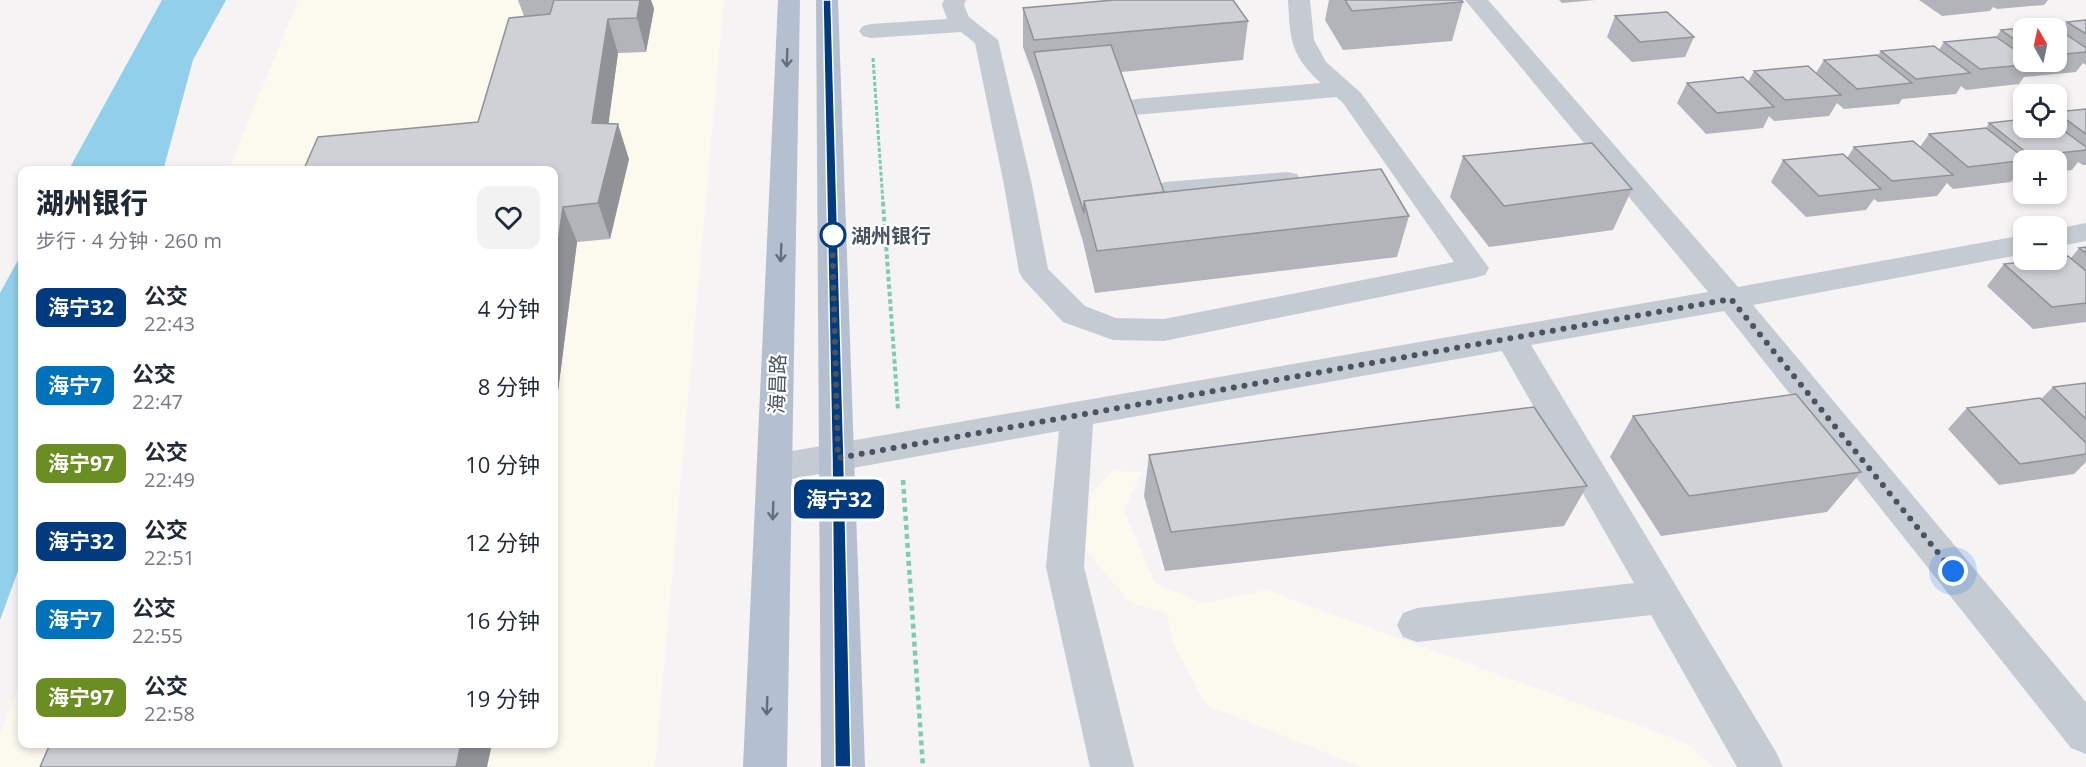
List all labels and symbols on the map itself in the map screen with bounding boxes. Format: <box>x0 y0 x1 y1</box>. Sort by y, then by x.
north arrow <box>2013 18 2067 72</box>
one-way arrow <box>781 48 793 68</box>
marker: 湖州银行 <box>820 222 846 248</box>
place label: 湖州银行 <box>851 222 931 249</box>
one-way arrow <box>775 243 787 263</box>
street label: 海昌路 <box>762 354 792 414</box>
line badge: 海宁32 <box>797 480 881 518</box>
one-way arrow <box>767 501 779 521</box>
your location <box>1938 556 1968 586</box>
one-way arrow <box>761 696 772 716</box>

